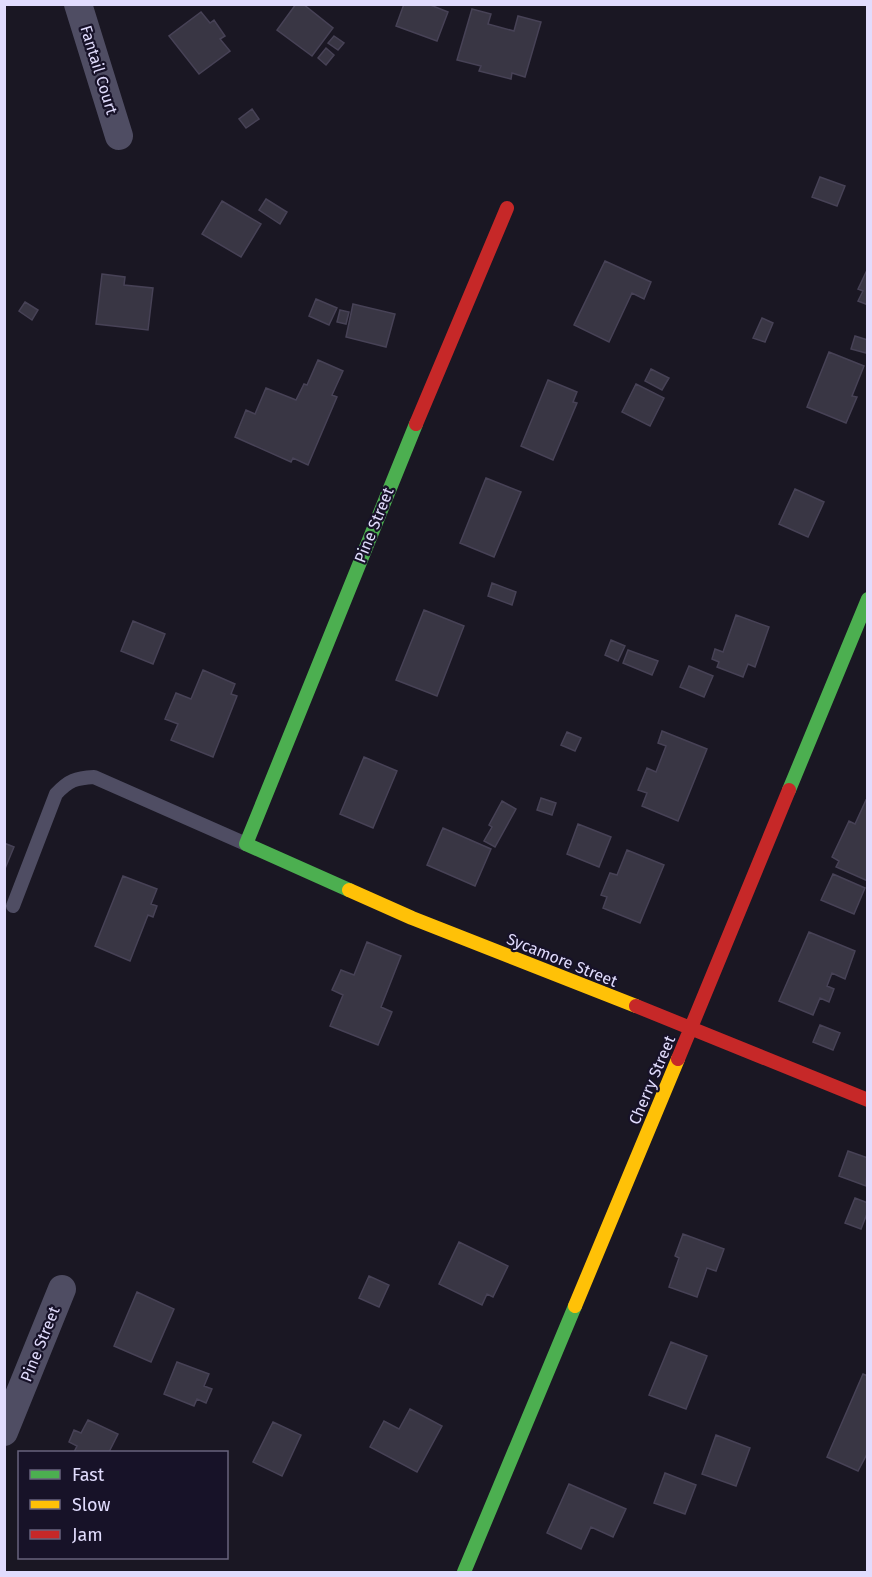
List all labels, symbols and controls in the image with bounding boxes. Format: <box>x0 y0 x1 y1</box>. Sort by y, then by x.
street label: Fantail Court <box>76 23 122 117</box>
street label: Pine Street <box>350 484 398 565</box>
street label: Sycamore Street <box>504 929 620 991</box>
street label: Cherry Street <box>625 1032 679 1127</box>
street label: Pine Street <box>16 1303 64 1384</box>
legend <box>18 1451 228 1559</box>
text: Fast <box>72 1464 105 1486</box>
text: Slow <box>72 1494 111 1516</box>
text: Jam <box>72 1524 103 1546</box>

